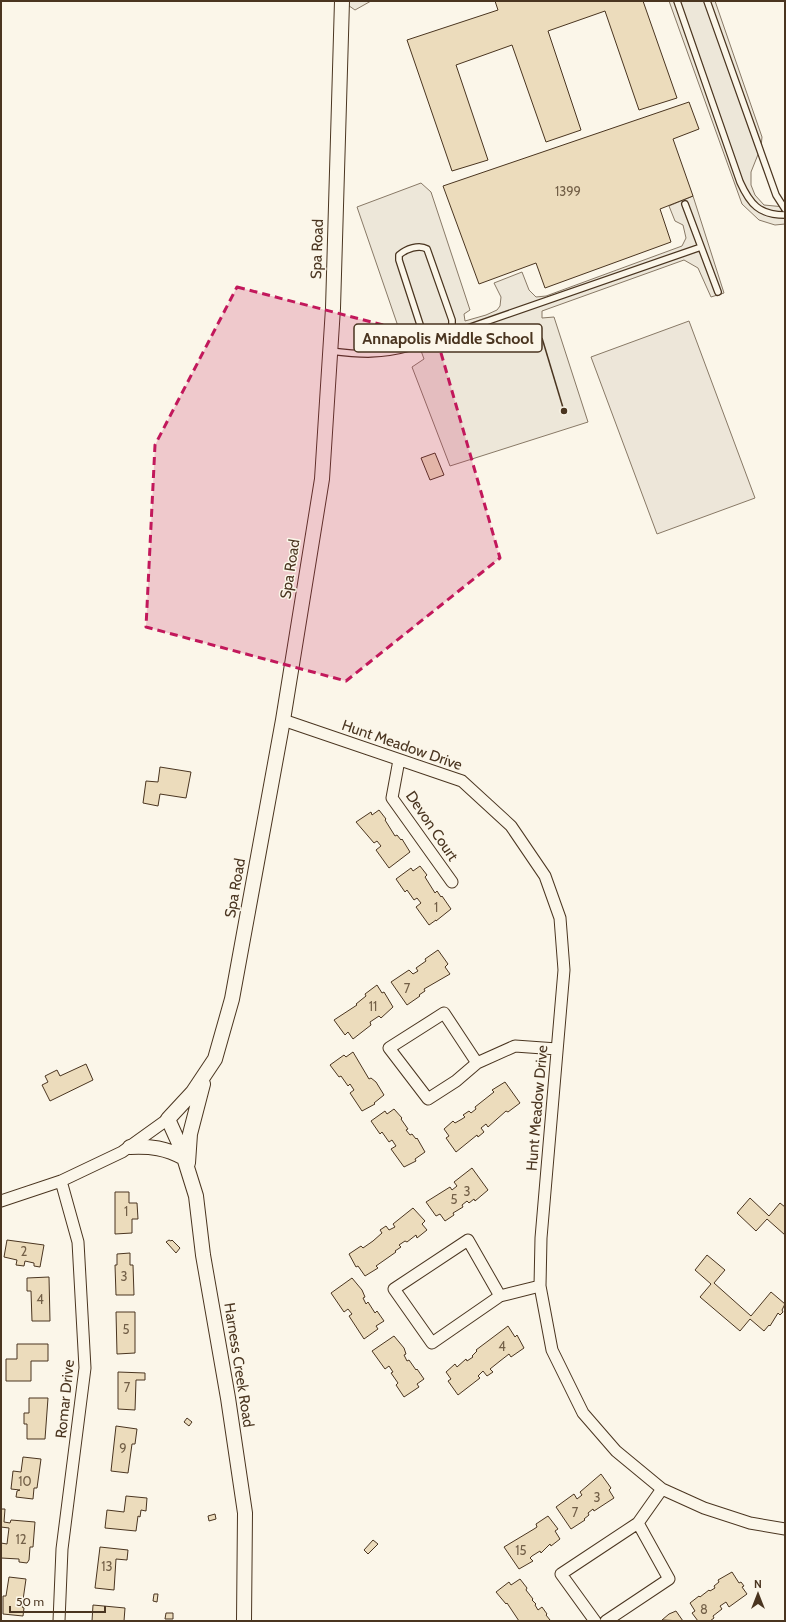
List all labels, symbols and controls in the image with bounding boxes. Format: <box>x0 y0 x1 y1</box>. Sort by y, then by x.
house number: 1399 <box>555 183 581 199</box>
street label: Spa Road <box>307 219 327 279</box>
callout: Annapolis Middle School <box>354 324 542 352</box>
text: Annapolis Middle School <box>362 329 534 348</box>
street label: Spa Road <box>276 538 304 600</box>
street label: Hunt Meadow Drive <box>339 716 465 774</box>
street label: Devon Court <box>402 788 462 864</box>
street label: Spa Road <box>221 857 249 919</box>
house number: 1 <box>434 899 438 915</box>
house number: 7 <box>404 980 411 996</box>
house number: 11 <box>369 998 377 1014</box>
street label: Hunt Meadow Drive <box>523 1044 551 1172</box>
house number: 3 <box>463 1183 471 1199</box>
house number: 5 <box>450 1191 458 1207</box>
house number: 1 <box>124 1203 128 1219</box>
house number: 2 <box>21 1243 28 1259</box>
house number: 3 <box>120 1268 128 1284</box>
house number: 4 <box>36 1291 44 1307</box>
street label: Harness Creek Road <box>220 1301 258 1429</box>
house number: 5 <box>122 1321 130 1337</box>
house number: 4 <box>498 1338 506 1354</box>
street label: Romar Drive <box>52 1358 78 1439</box>
house number: 7 <box>124 1379 131 1395</box>
house number: 9 <box>119 1440 127 1456</box>
house number: 10 <box>18 1473 32 1489</box>
house number: 3 <box>593 1489 601 1505</box>
house number: 7 <box>572 1504 579 1520</box>
house number: 12 <box>15 1531 27 1547</box>
house number: 15 <box>515 1542 527 1558</box>
house number: 13 <box>101 1558 113 1574</box>
north arrow <box>738 1574 778 1614</box>
text: N <box>754 1577 762 1591</box>
scale bar <box>10 1588 105 1614</box>
text: 50 m <box>16 1594 44 1609</box>
house number: 8 <box>700 1601 708 1617</box>

